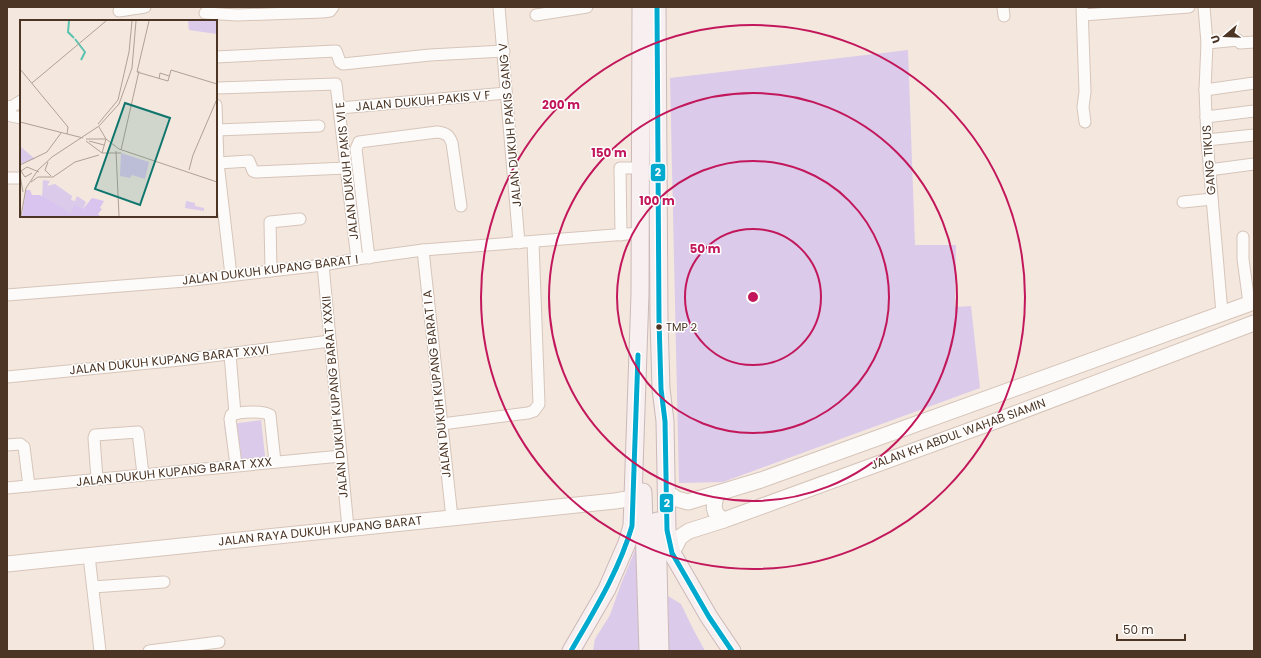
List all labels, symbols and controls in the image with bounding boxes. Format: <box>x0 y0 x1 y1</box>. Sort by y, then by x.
north arrow <box>1205 16 1245 56</box>
inset map <box>20 20 217 217</box>
text: U <box>1207 33 1224 46</box>
street label: JALAN DUKUH PAKIS GANG V <box>494 42 525 208</box>
street label: JALAN DUKUH PAKIS V F <box>355 86 491 115</box>
text: 200 m <box>542 96 580 113</box>
street label: JALAN DUKUH PAKIS VI E <box>331 101 362 241</box>
street label: GANG TIKUS <box>1198 124 1219 196</box>
text: 150 m <box>591 144 627 161</box>
line badge: 2 <box>650 163 666 182</box>
text: 2 <box>655 164 661 180</box>
text: 100 m <box>639 192 675 209</box>
text: 50 m <box>690 240 721 257</box>
street label: JALAN DUKUH KUPANG BARAT I <box>181 250 359 289</box>
street label: JALAN DUKUH KUPANG BARAT I A <box>418 289 455 479</box>
centre of rings <box>746 290 760 304</box>
street label: JALAN DUKUH KUPANG BARAT XXXII <box>317 295 352 499</box>
place label: TMP 2 <box>666 319 697 335</box>
marker: TMP 2 <box>654 322 664 332</box>
street label: JALAN DUKUH KUPANG BARAT XXVI <box>68 341 270 378</box>
street label: JALAN KH ABDUL WAHAB SIAMIN <box>868 394 1048 473</box>
street label: JALAN DUKUH KUPANG BARAT XXX <box>75 453 273 490</box>
line badge: 2 <box>659 493 674 513</box>
text: 2 <box>664 495 670 511</box>
street label: JALAN RAYA DUKUH KUPANG BARAT <box>217 511 423 550</box>
scale bar <box>1117 616 1185 642</box>
text: 50 m <box>1123 621 1154 638</box>

